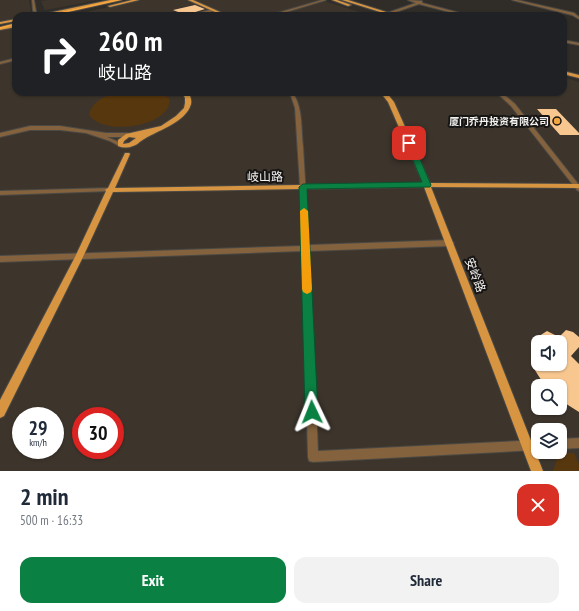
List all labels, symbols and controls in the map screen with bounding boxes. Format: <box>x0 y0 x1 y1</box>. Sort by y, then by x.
text: 260 m <box>98 22 162 59</box>
icon: right <box>32 28 84 80</box>
text: 岐山路 <box>98 61 152 84</box>
place label: 厦门乔丹投资有限公司 <box>449 115 549 128</box>
marker: 厦门乔丹投资有限公司 <box>552 116 562 126</box>
pin <box>392 126 426 160</box>
icon: arrive <box>398 132 420 154</box>
street label: 岐山路 <box>247 169 283 184</box>
street label: 安岭路 <box>462 255 489 294</box>
map controls <box>531 335 567 459</box>
button: sound <box>531 335 567 371</box>
button: search <box>531 379 567 415</box>
position arrow <box>291 391 333 433</box>
speed limit sign: 30 <box>72 407 124 459</box>
text: 29 <box>28 415 48 441</box>
button: layers <box>531 423 567 459</box>
text: km/h <box>29 436 47 449</box>
text: 2 min <box>20 481 68 512</box>
button: close <box>517 484 559 526</box>
text: 500 m · 16:33 <box>20 512 83 529</box>
button: Exit <box>20 557 286 603</box>
button: Share <box>294 557 559 603</box>

